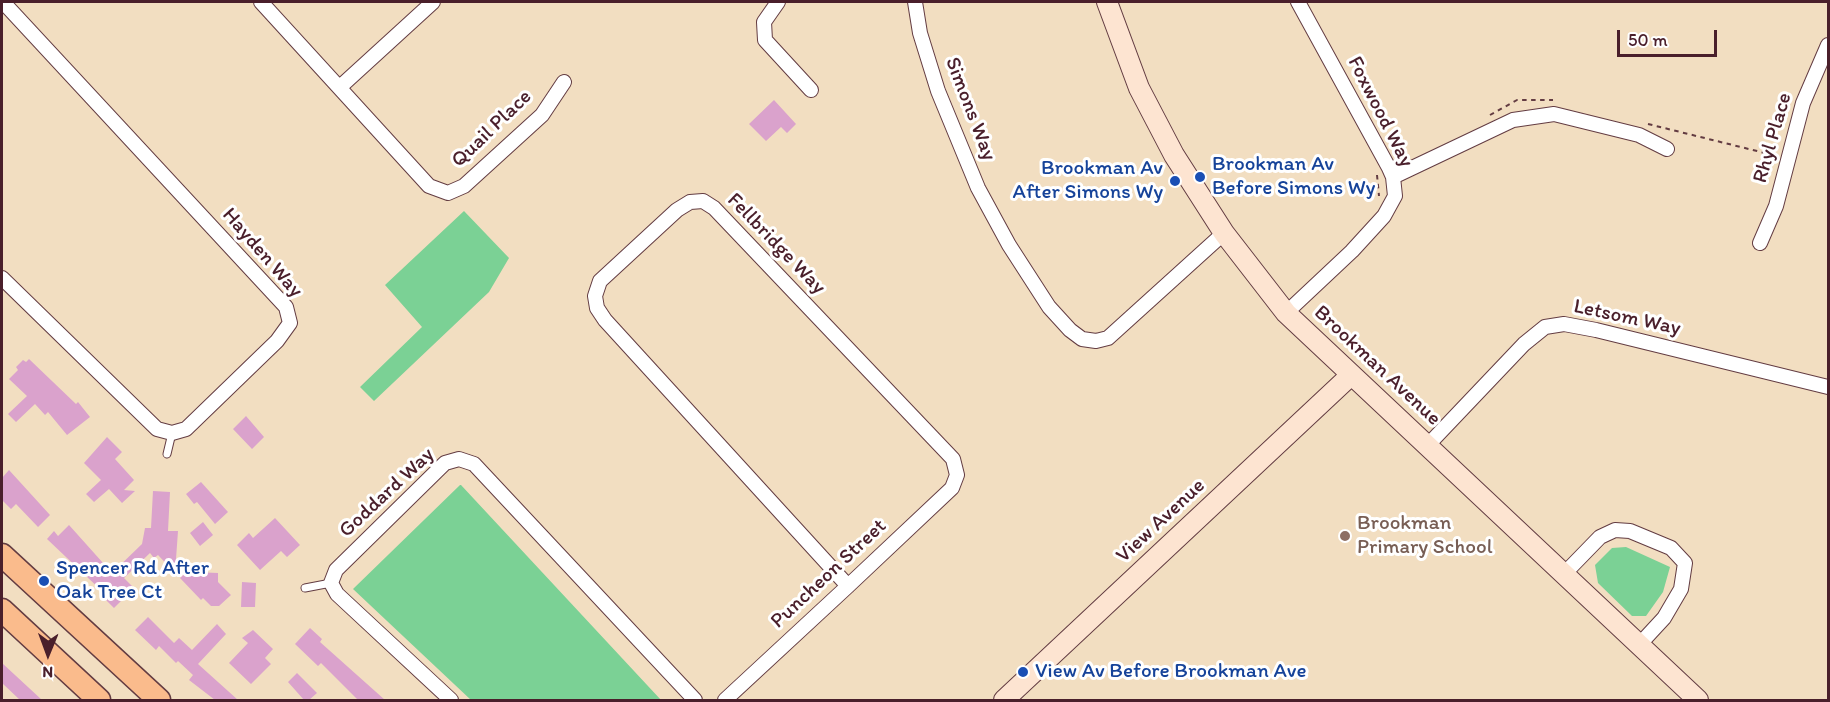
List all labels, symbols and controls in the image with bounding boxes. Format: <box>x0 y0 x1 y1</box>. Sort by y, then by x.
scale bar <box>1620 18 1720 56</box>
text: 50 m <box>1628 29 1668 51</box>
street label: Foxwood Way <box>1341 52 1419 172</box>
street label: Simons Way <box>939 54 1001 164</box>
street label: Quail Place <box>447 85 537 173</box>
street label: Rhyl Place <box>1748 90 1798 186</box>
place label: Brookman Av Before Simons Wy <box>1212 152 1375 202</box>
place label: Brookman Av After Simons Wy <box>1013 156 1163 206</box>
marker: Brookman Av Before Simons Wy <box>1193 170 1207 184</box>
marker: Brookman Av After Simons Wy <box>1168 174 1182 188</box>
street label: Fellbridge Way <box>721 188 831 300</box>
street label: Hayden Way <box>216 203 308 303</box>
street label: Letsom Way <box>1571 294 1683 342</box>
street label: Brookman Avenue <box>1308 301 1446 431</box>
street label: Goddard Way <box>334 443 440 543</box>
street label: View Avenue <box>1111 473 1211 569</box>
place label: Brookman Primary School <box>1357 511 1493 561</box>
street label: Puncheon Street <box>766 514 892 634</box>
marker: Brookman Primary School <box>1338 529 1352 543</box>
place label: Spencer Rd After Oak Tree Ct <box>56 556 209 606</box>
marker: Spencer Rd After Oak Tree Ct <box>37 574 51 588</box>
north arrow <box>18 624 78 684</box>
place label: View Av Before Brookman Ave <box>1035 659 1306 685</box>
text: N <box>42 663 53 682</box>
marker: View Av Before Brookman Ave <box>1016 665 1030 679</box>

